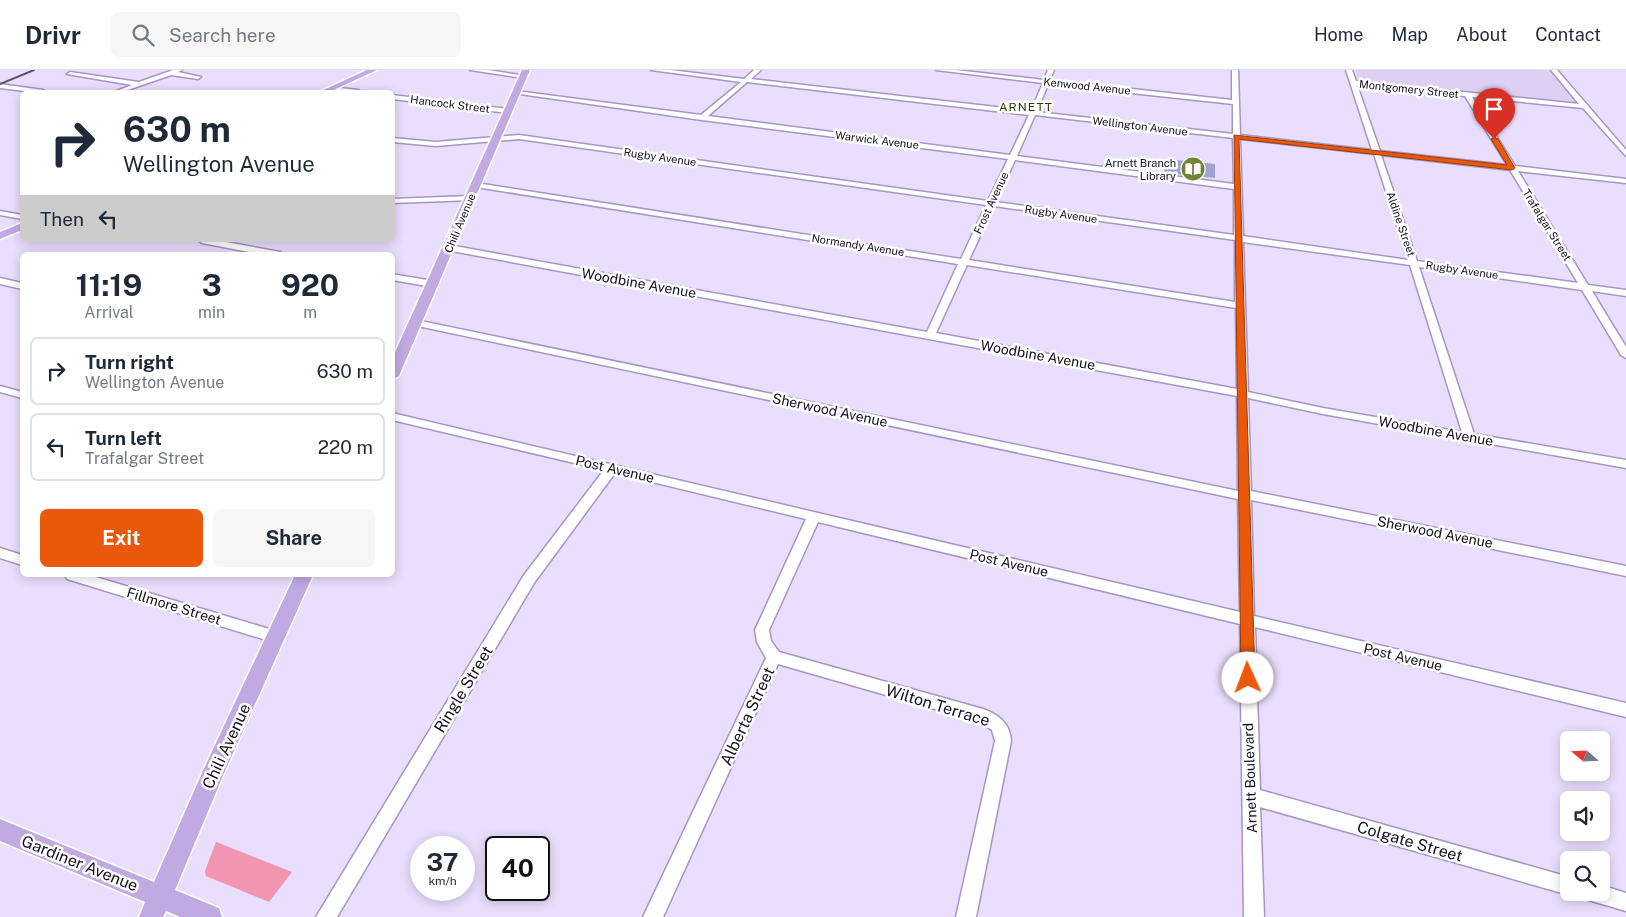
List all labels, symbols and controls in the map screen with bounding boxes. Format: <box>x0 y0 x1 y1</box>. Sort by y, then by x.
search box <box>111 12 461 57</box>
text: Drivr <box>25 21 81 49</box>
icon: search <box>129 21 157 49</box>
text: Search here <box>169 24 276 46</box>
text: Home <box>1314 24 1364 45</box>
text: Map <box>1392 24 1428 45</box>
text: About <box>1456 24 1507 45</box>
text: Contact <box>1535 24 1601 45</box>
street label: Kenwood Avenue <box>1043 75 1131 97</box>
street label: Montgomery Street <box>1359 78 1459 100</box>
pin <box>1473 88 1515 139</box>
street label: Hancock Street <box>410 93 490 115</box>
icon: arrive <box>1480 95 1508 123</box>
district label: ARNETT <box>999 100 1053 114</box>
text: 630 m <box>123 109 231 150</box>
icon: right <box>40 110 105 175</box>
street label: Wellington Avenue <box>1092 114 1188 138</box>
street label: Warwick Avenue <box>834 129 920 151</box>
street label: Rugby Avenue <box>623 146 697 168</box>
text: Wellington Avenue <box>123 151 315 177</box>
library icon: Arnett Branch Library <box>1180 156 1206 182</box>
place label: Arnett Branch Library <box>1105 157 1176 182</box>
street label: Frost Avenue <box>971 170 1011 236</box>
street label: Trafalgar Street <box>1520 187 1574 263</box>
street label: Aldine Street <box>1384 190 1418 258</box>
street label: Chili Avenue <box>442 192 478 254</box>
street label: Rugby Avenue <box>1024 203 1098 225</box>
icon: left <box>94 205 122 233</box>
text: Then <box>40 208 84 230</box>
street label: Normandy Avenue <box>811 232 905 258</box>
street label: Rugby Avenue <box>1425 259 1499 281</box>
street label: Woodbine Avenue <box>580 265 698 301</box>
text: 11:19 <box>76 267 142 303</box>
text: 3 <box>202 267 222 303</box>
text: 920 <box>281 267 339 303</box>
text: Arrival <box>84 303 134 322</box>
text: min <box>198 303 225 322</box>
text: m <box>303 303 317 322</box>
street label: Woodbine Avenue <box>979 337 1097 373</box>
text: Turn right <box>85 351 174 373</box>
icon: right <box>42 357 70 385</box>
text: 630 m <box>317 360 373 382</box>
text: Wellington Avenue <box>85 373 224 392</box>
street label: Sherwood Avenue <box>771 390 889 430</box>
street label: Woodbine Avenue <box>1377 413 1495 449</box>
text: Turn left <box>85 427 162 449</box>
icon: left <box>42 433 70 461</box>
text: 220 m <box>318 436 373 458</box>
text: Trafalgar Street <box>85 449 204 468</box>
street label: Post Avenue <box>574 452 656 486</box>
button: Exit <box>40 509 203 567</box>
button: Share <box>213 509 375 567</box>
street label: Sherwood Avenue <box>1376 513 1494 551</box>
street label: Post Avenue <box>968 546 1050 580</box>
street label: Fillmore Street <box>125 584 223 628</box>
street label: Post Avenue <box>1362 640 1444 674</box>
street label: Ringle Street <box>430 642 497 736</box>
position arrow <box>1221 651 1273 703</box>
street label: Alberta Street <box>716 664 779 768</box>
street label: Wilton Terrace <box>883 681 992 730</box>
street label: Chili Avenue <box>198 701 254 792</box>
street label: Arnett Boulevard <box>1240 723 1260 833</box>
north arrow <box>1560 731 1610 781</box>
map controls <box>1560 731 1610 901</box>
button: sound <box>1560 791 1610 841</box>
street label: Colgate Street <box>1355 817 1465 866</box>
street label: Gardiner Avenue <box>19 831 141 895</box>
speed limit sign: 40 <box>485 836 550 901</box>
text: 37 <box>427 847 458 877</box>
button: search <box>1560 851 1610 901</box>
text: km/h <box>428 874 457 888</box>

